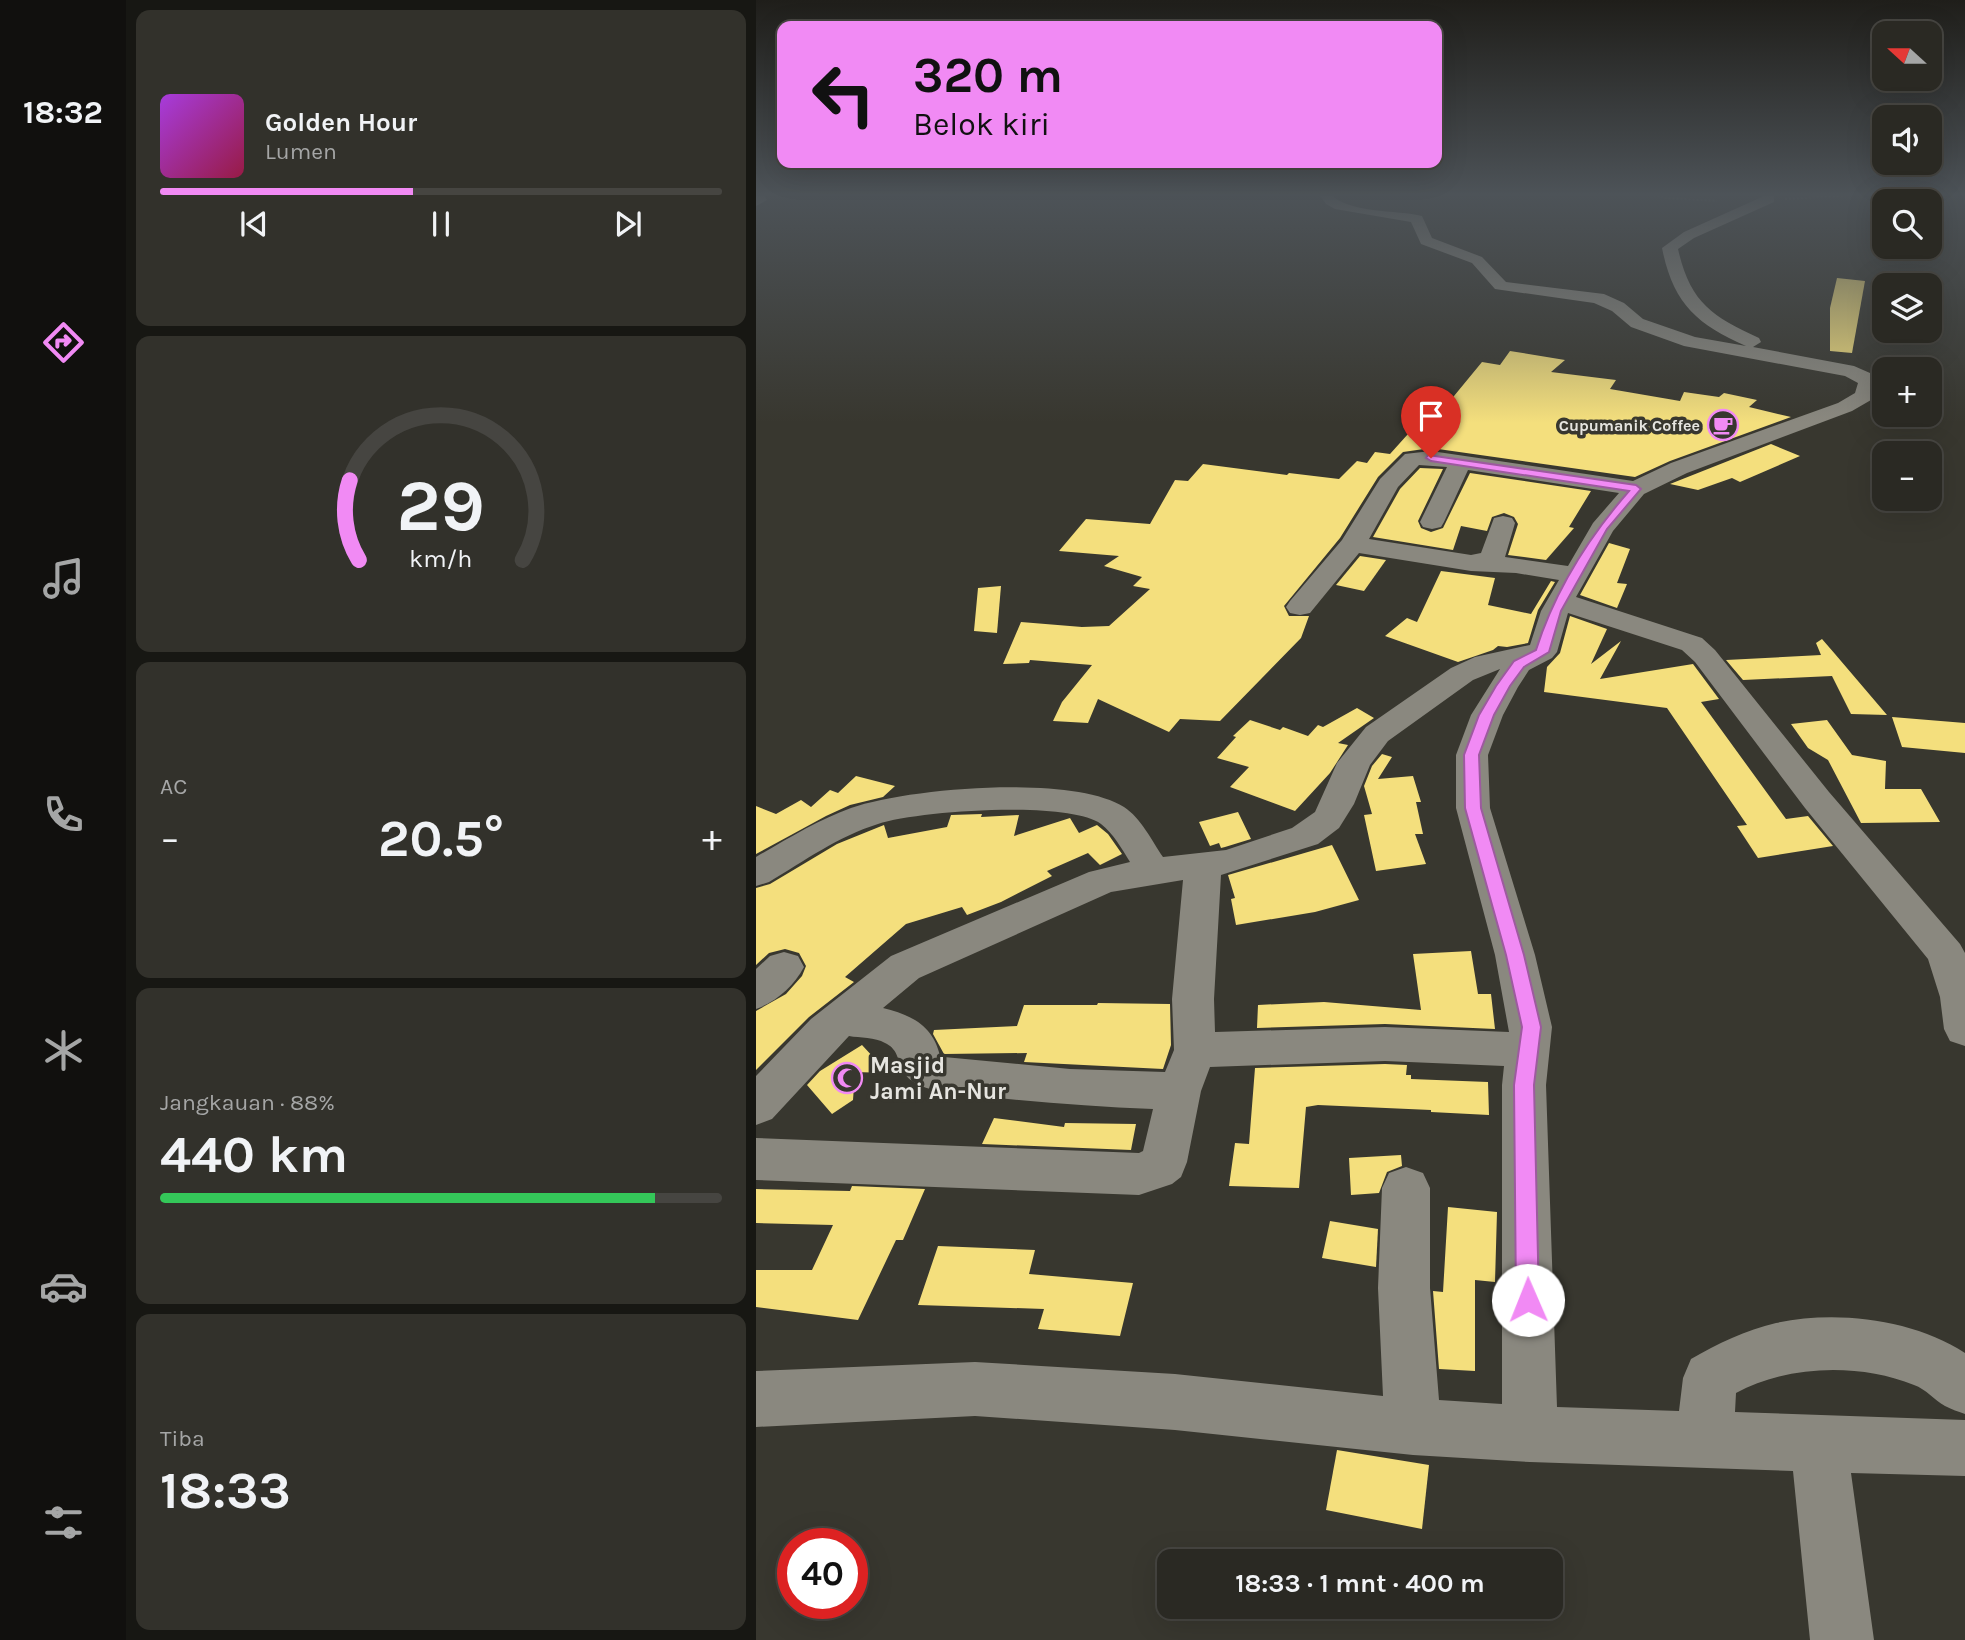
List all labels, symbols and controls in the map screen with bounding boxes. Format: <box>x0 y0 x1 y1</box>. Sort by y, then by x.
north arrow <box>1872 21 1942 91</box>
map controls <box>1872 21 1942 511</box>
text: 320 m <box>913 47 1063 104</box>
icon: left <box>798 49 889 140</box>
text: 18:32 <box>23 94 103 131</box>
button: sound <box>1872 105 1942 175</box>
text: Belok kiri <box>913 106 1050 143</box>
text: Golden Hour <box>265 107 417 138</box>
text: Lumen <box>265 138 337 165</box>
button: search <box>1872 189 1942 259</box>
icon: previous <box>235 205 273 243</box>
icon: pause <box>422 205 460 243</box>
icon: next <box>609 205 647 243</box>
button: layers <box>1872 273 1942 343</box>
icon: directions <box>39 318 88 367</box>
button: + <box>1872 357 1942 427</box>
pin <box>1401 386 1461 458</box>
icon: arrive <box>1412 397 1450 435</box>
cafe icon: Cupumanik Coffee <box>1706 408 1740 442</box>
place label: Cupumanik Coffee <box>1559 416 1700 435</box>
button: − <box>1872 441 1942 511</box>
text: 29 <box>397 463 485 548</box>
text: km/h <box>409 544 473 573</box>
icon: music <box>39 554 88 603</box>
text: AC <box>160 773 187 800</box>
icon: phone <box>39 790 88 839</box>
text: 20.5° <box>378 808 504 869</box>
text: − <box>160 816 180 861</box>
text: + <box>702 816 722 861</box>
icon: climate <box>39 1026 88 1075</box>
place label: Masjid Jami An-Nur <box>870 1052 1006 1105</box>
mosque icon: Masjid Jami An-Nur <box>830 1061 864 1095</box>
text: Jangkauan · 88% <box>160 1089 335 1116</box>
text: 440 km <box>160 1124 348 1185</box>
icon: car <box>39 1262 88 1311</box>
position arrow <box>1491 1263 1565 1337</box>
text: Tiba <box>160 1425 205 1452</box>
text: 18:33 <box>160 1460 291 1521</box>
icon: filters <box>39 1498 88 1547</box>
speed limit sign: 40 <box>777 1528 868 1619</box>
text: 18:33 · 1 mnt · 400 m <box>1235 1568 1485 1599</box>

